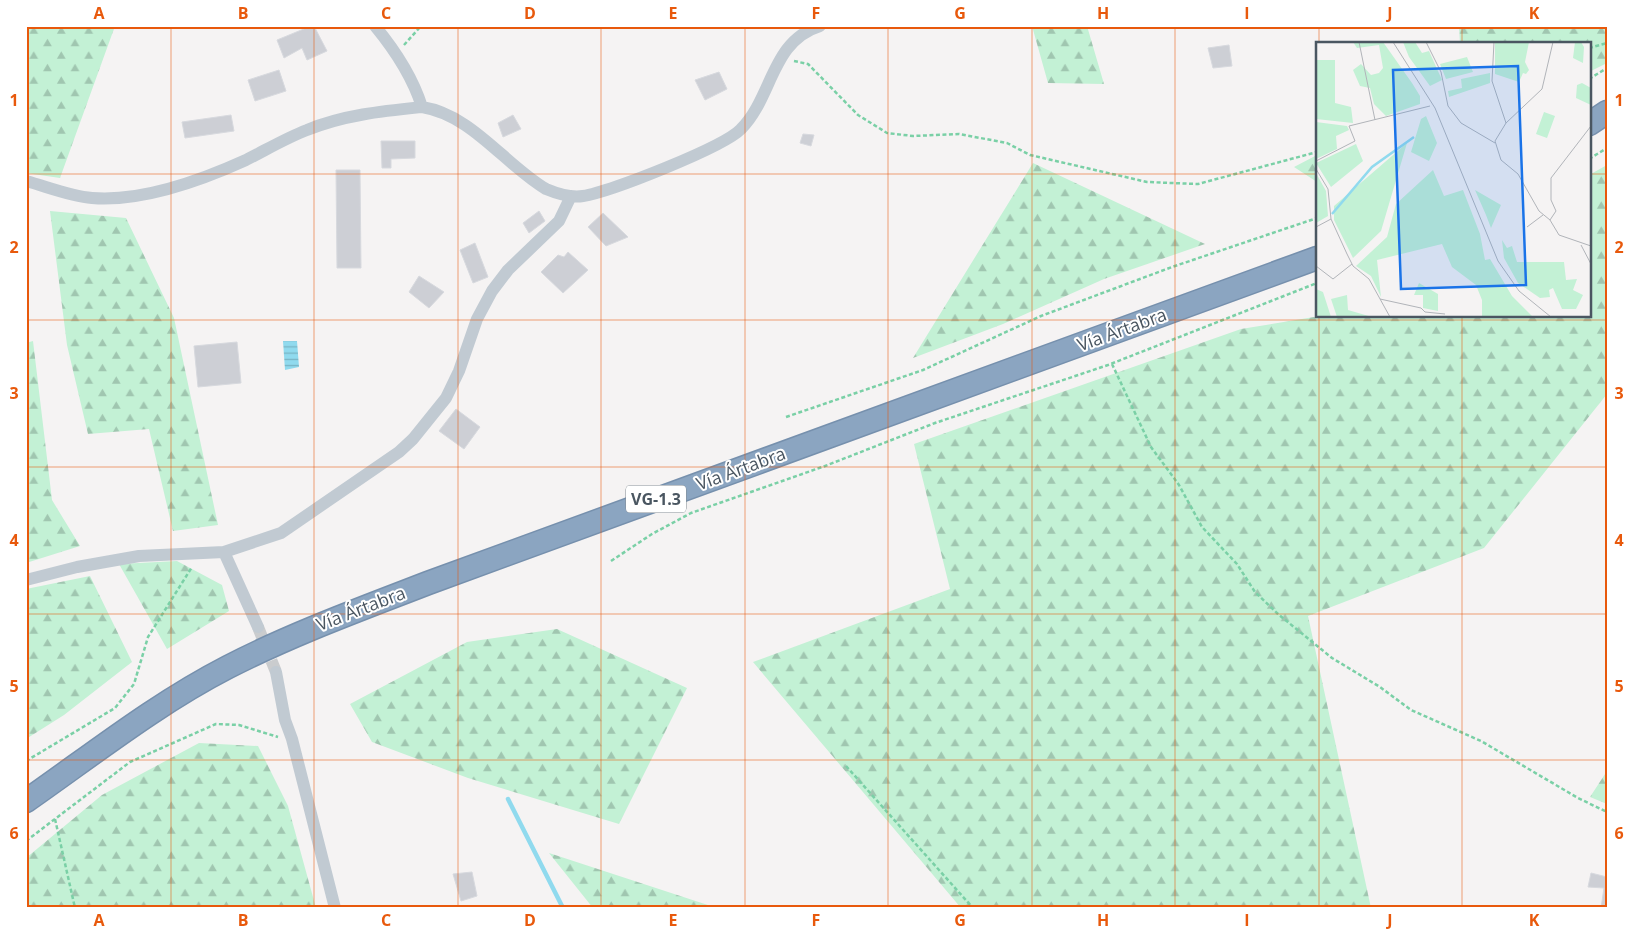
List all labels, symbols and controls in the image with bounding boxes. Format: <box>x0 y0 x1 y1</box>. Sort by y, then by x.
text: A <box>93 2 105 24</box>
text: B <box>238 2 248 24</box>
text: C <box>381 2 391 24</box>
text: D <box>524 2 536 24</box>
text: E <box>669 2 678 24</box>
text: F <box>812 2 820 24</box>
text: G <box>954 2 966 24</box>
text: H <box>1097 2 1109 24</box>
text: I <box>1244 2 1250 24</box>
text: J <box>1385 2 1393 24</box>
text: K <box>1529 2 1540 24</box>
inset map <box>1316 42 1590 318</box>
text: 1 <box>9 89 19 111</box>
text: 1 <box>1614 89 1624 111</box>
text: 2 <box>9 236 19 258</box>
text: 2 <box>1614 236 1624 258</box>
street label: Vía Ártabra <box>1074 302 1170 356</box>
text: 3 <box>9 382 19 404</box>
text: 3 <box>1614 382 1624 404</box>
street label: Vía Ártabra <box>693 441 789 495</box>
road number: VG-1.3 <box>626 486 686 512</box>
text: 4 <box>9 529 19 551</box>
text: 4 <box>1614 529 1624 551</box>
street label: Vía Ártabra <box>313 580 409 636</box>
text: 5 <box>9 675 19 697</box>
text: 5 <box>1614 675 1624 697</box>
text: 6 <box>9 822 19 844</box>
text: 6 <box>1614 822 1624 844</box>
text: A <box>93 909 105 931</box>
text: B <box>238 909 248 931</box>
text: C <box>381 909 391 931</box>
text: D <box>524 909 536 931</box>
text: E <box>669 909 678 931</box>
text: F <box>812 909 820 931</box>
text: G <box>954 909 966 931</box>
text: H <box>1097 909 1109 931</box>
text: I <box>1244 909 1250 931</box>
text: J <box>1385 909 1393 931</box>
text: K <box>1529 909 1540 931</box>

